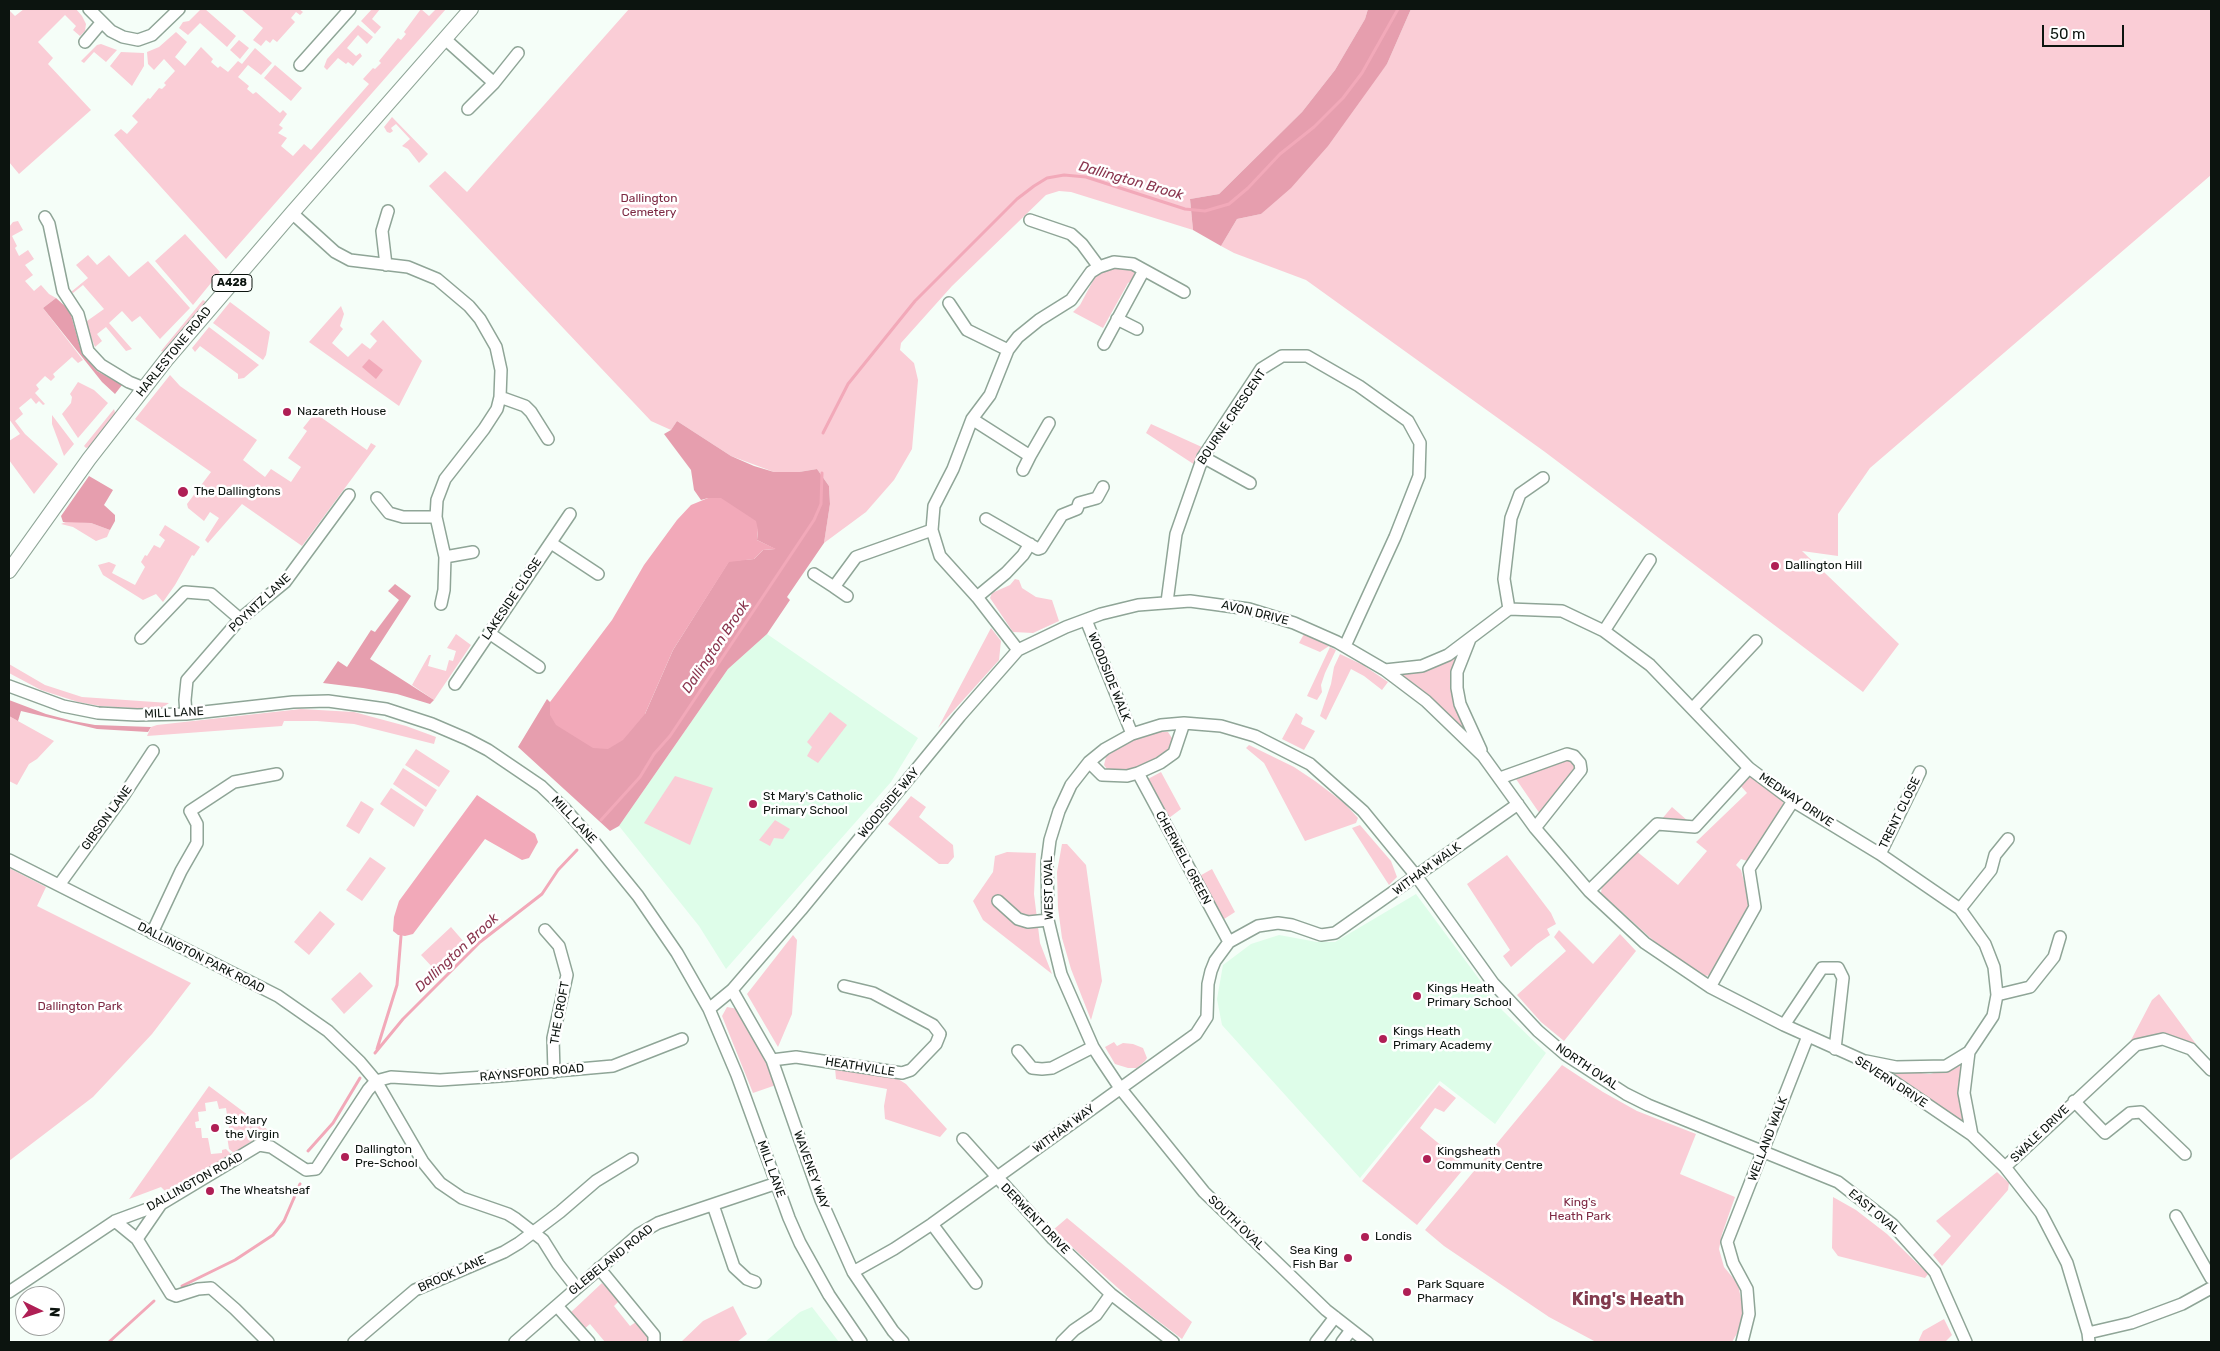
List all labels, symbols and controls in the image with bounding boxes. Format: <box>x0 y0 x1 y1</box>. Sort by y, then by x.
scale bar <box>2045 15 2128 47</box>
text: 50 m <box>2050 25 2085 43</box>
water label: Dallington Brook <box>1077 158 1185 204</box>
park label: Dallington Cemetery <box>621 192 677 220</box>
road number: A428 <box>212 274 252 292</box>
street label: HARLESTONE ROAD <box>133 304 215 400</box>
street label: BOURNE CRESCENT <box>1195 367 1269 467</box>
place label: Nazareth House <box>297 405 386 419</box>
marker: Nazareth House <box>281 406 293 418</box>
marker: The Dallingtons <box>176 485 190 499</box>
place label: The Dallingtons <box>194 485 281 499</box>
street label: LAKESIDE CLOSE <box>479 555 545 643</box>
place label: Dallington Hill <box>1785 559 1862 573</box>
marker: Dallington Hill <box>1769 560 1781 572</box>
street label: POYNTZ LANE <box>226 571 294 635</box>
water label: Dallington Brook <box>679 597 753 697</box>
street label: AVON DRIVE <box>1220 598 1290 628</box>
street label: WOODSIDE WALK <box>1085 630 1133 724</box>
street label: MILL LANE <box>144 704 204 722</box>
street label: WOODSIDE WAY <box>855 765 923 841</box>
street label: MEDWAY DRIVE <box>1756 770 1836 830</box>
street label: TRENT CLOSE <box>1876 775 1924 851</box>
street label: GIBSON LANE <box>79 783 135 853</box>
place label: St Mary's Catholic Primary School <box>763 790 863 818</box>
street label: MILL LANE <box>548 793 600 847</box>
marker: St Mary's Catholic Primary School <box>747 798 759 810</box>
street label: CHERWELL GREEN <box>1152 809 1214 907</box>
street label: WITHAM WALK <box>1390 840 1464 898</box>
street label: WEST OVAL <box>1041 856 1057 920</box>
water label: Dallington Brook <box>412 910 502 996</box>
street label: DALLINGTON PARK ROAD <box>135 920 267 996</box>
street label: THE CROFT <box>547 980 573 1046</box>
place label: Kings Heath Primary School <box>1427 982 1512 1010</box>
marker: Kings Heath Primary School <box>1411 990 1423 1002</box>
park label: Dallington Park <box>38 1000 122 1014</box>
place label: Kings Heath Primary Academy <box>1393 1025 1492 1053</box>
marker: Kings Heath Primary Academy <box>1377 1033 1389 1045</box>
street label: NORTH OVAL <box>1553 1041 1621 1093</box>
street label: SEVERN DRIVE <box>1852 1053 1930 1111</box>
street label: HEATHVILLE <box>824 1054 896 1080</box>
street label: RAYNSFORD ROAD <box>479 1061 585 1085</box>
street label: WELLAND WALK <box>1745 1095 1791 1183</box>
street label: WITHAM WAY <box>1030 1102 1098 1156</box>
street label: SWALE DRIVE <box>2008 1102 2072 1166</box>
place label: St Mary the Virgin <box>225 1114 279 1142</box>
marker: St Mary the Virgin <box>209 1122 221 1134</box>
street label: WAVENEY WAY <box>790 1129 832 1211</box>
street label: MILL LANE <box>754 1139 788 1199</box>
place label: Dallington Pre-School <box>355 1143 418 1171</box>
place label: Kingsheath Community Centre <box>1437 1145 1543 1173</box>
street label: DALLINGTON ROAD <box>144 1150 246 1214</box>
marker: Dallington Pre-School <box>339 1151 351 1163</box>
marker: Kingsheath Community Centre <box>1421 1153 1433 1165</box>
street label: DERWENT DRIVE <box>998 1181 1072 1257</box>
place label: The Wheatsheaf <box>220 1184 310 1198</box>
marker: The Wheatsheaf <box>204 1185 216 1197</box>
street label: EAST OVAL <box>1845 1186 1903 1238</box>
street label: SOUTH OVAL <box>1205 1193 1267 1253</box>
park label: King's Heath Park <box>1549 1196 1611 1224</box>
street label: GLEBELAND ROAD <box>566 1222 656 1298</box>
place label: Londis <box>1375 1230 1412 1244</box>
marker: Londis <box>1359 1231 1371 1243</box>
place label: Sea King Fish Bar <box>1290 1244 1338 1272</box>
marker: Sea King Fish Bar <box>1342 1252 1354 1264</box>
street label: BROOK LANE <box>416 1253 488 1295</box>
place label: Park Square Pharmacy <box>1417 1278 1485 1306</box>
north arrow <box>15 1286 65 1336</box>
marker: Park Square Pharmacy <box>1401 1286 1413 1298</box>
district label: King's Heath <box>1572 1289 1684 1311</box>
text: N <box>46 1306 63 1318</box>

